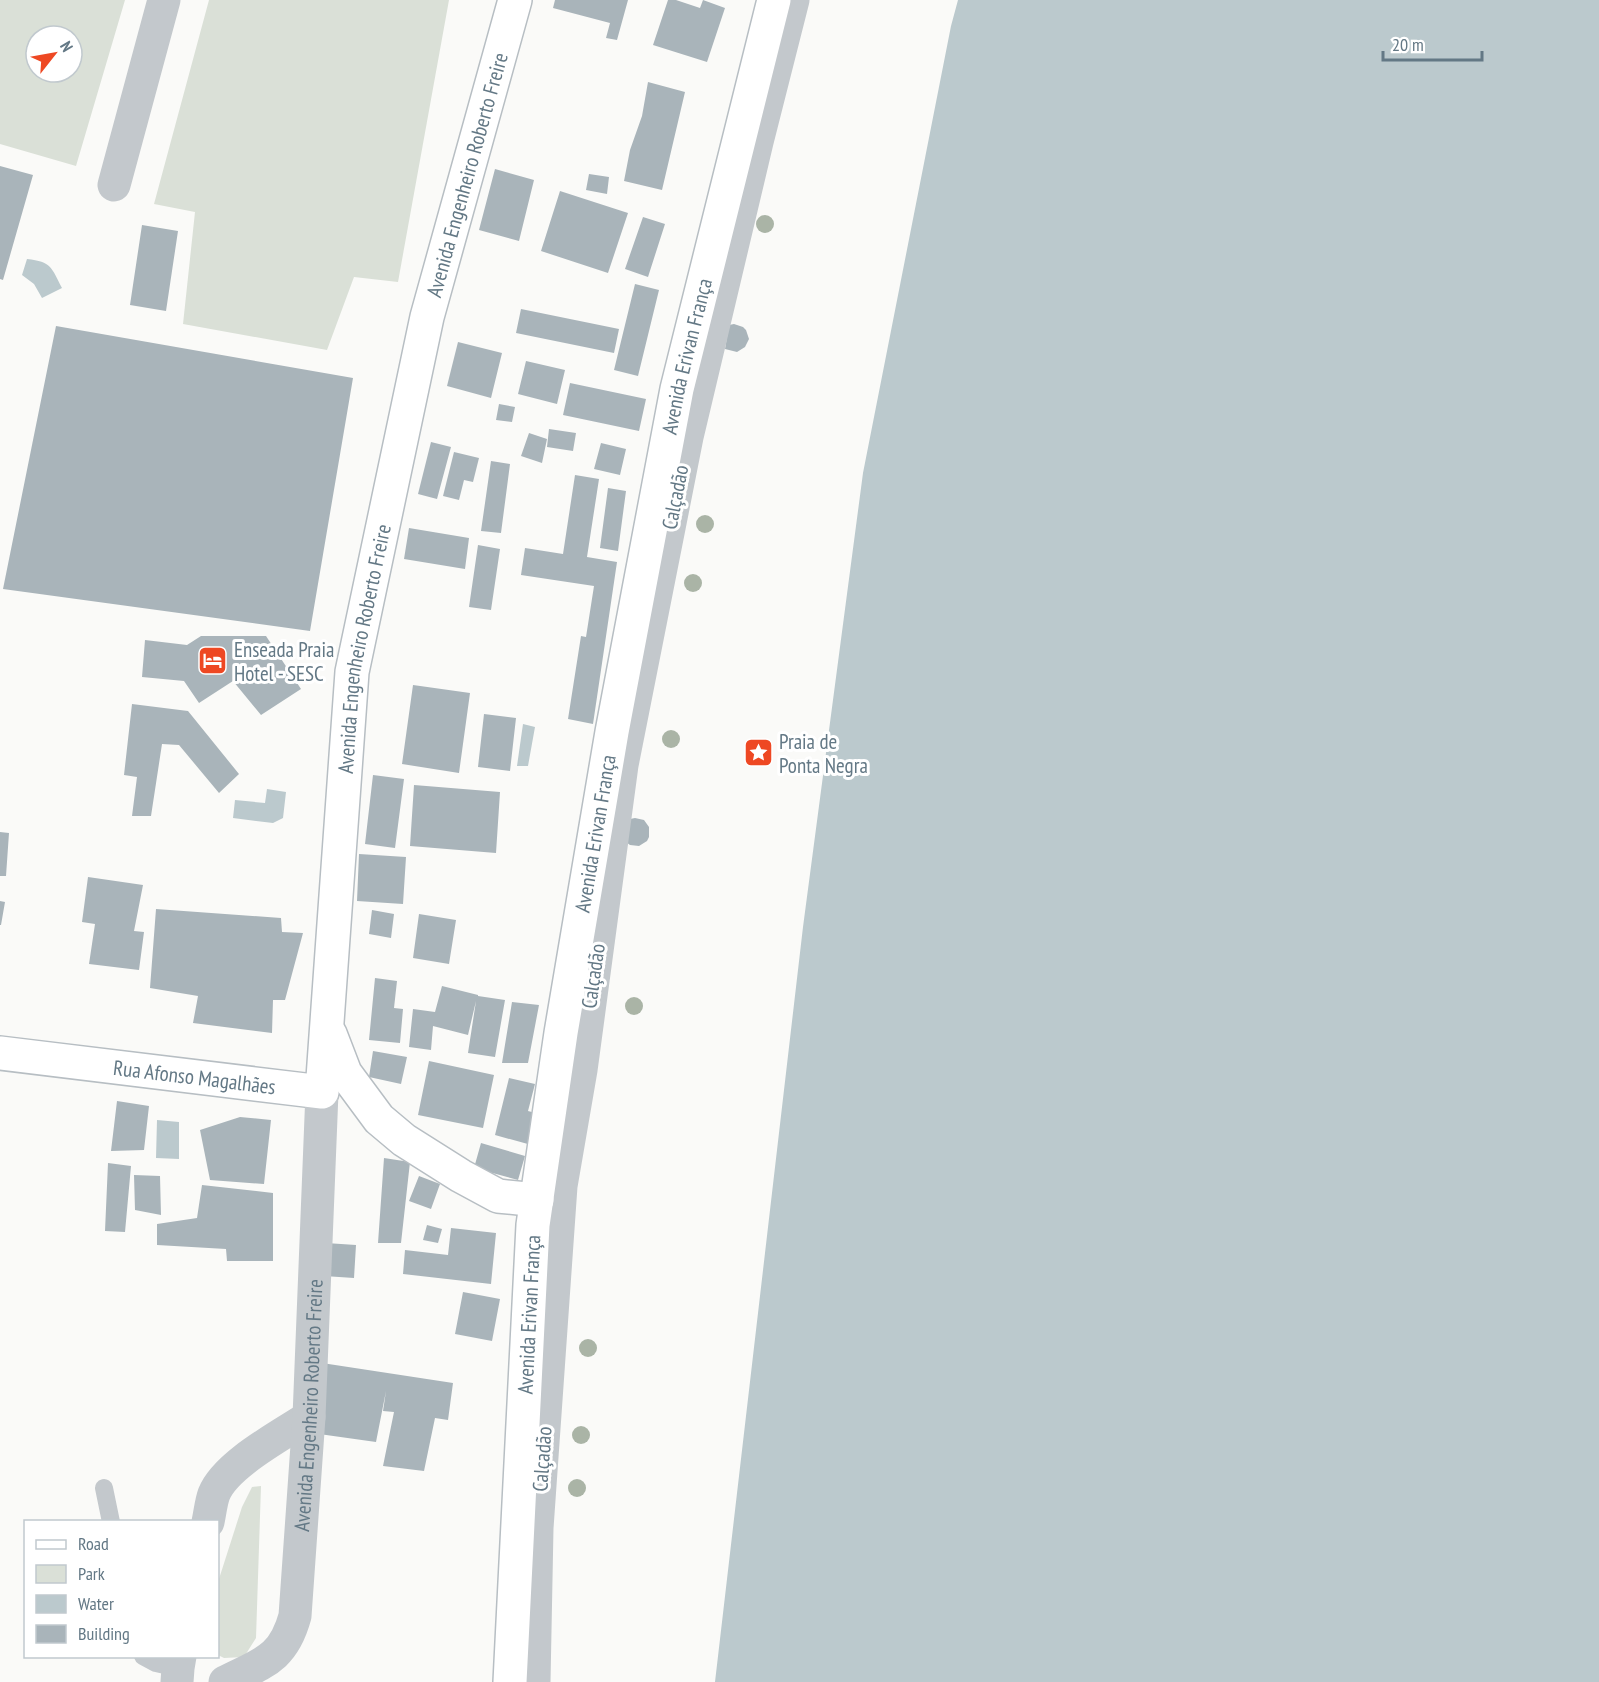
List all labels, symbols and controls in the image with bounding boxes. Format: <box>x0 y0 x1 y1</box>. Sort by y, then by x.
north arrow <box>24 24 84 84</box>
scale bar <box>1383 24 1482 62</box>
text: 20 m <box>1392 33 1424 56</box>
text: N <box>56 37 78 55</box>
street label: Avenida Engenheiro Roberto Freire <box>420 49 513 300</box>
street label: Avenida Erivan França <box>655 275 718 436</box>
street label: Calçadão <box>656 462 694 532</box>
street label: Avenida Engenheiro Roberto Freire <box>331 522 396 774</box>
place label: Enseada Praia Hotel - SESC <box>234 636 334 687</box>
hotel icon: Enseada Praia Hotel - SESC <box>197 645 229 677</box>
place label: Praia de Ponta Negra <box>779 728 868 779</box>
place icon: Praia de Ponta Negra <box>742 737 774 769</box>
street label: Avenida Erivan França <box>568 753 621 914</box>
street label: Calçadão <box>575 942 611 1010</box>
street label: Rua Afonso Magalhães <box>112 1053 277 1100</box>
street label: Avenida Erivan França <box>511 1234 546 1395</box>
street label: Avenida Engenheiro Roberto Freire <box>287 1279 328 1532</box>
street label: Calçadão <box>526 1426 558 1492</box>
legend <box>24 1520 219 1658</box>
text: Road <box>78 1532 109 1555</box>
text: Park <box>78 1562 105 1585</box>
text: Water <box>78 1592 114 1615</box>
text: Building <box>78 1622 130 1645</box>

